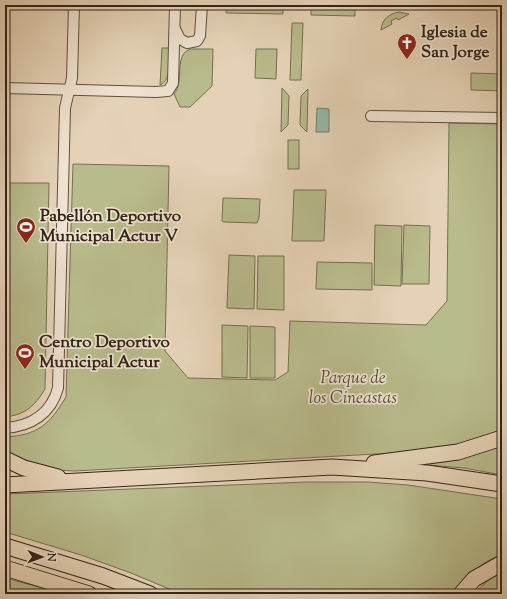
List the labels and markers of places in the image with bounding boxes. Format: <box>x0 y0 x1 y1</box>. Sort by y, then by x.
place label: Iglesia de San Jorge <box>421 21 489 65</box>
church icon: Iglesia de San Jorge <box>396 32 418 60</box>
place label: Pabellón Deportivo Municipal Actur V <box>40 205 181 249</box>
sports icon: Pabellón Deportivo Municipal Actur V <box>15 216 37 244</box>
place label: Centro Deportivo Municipal Actur <box>39 331 170 375</box>
sports icon: Centro Deportivo Municipal Actur <box>14 342 36 370</box>

